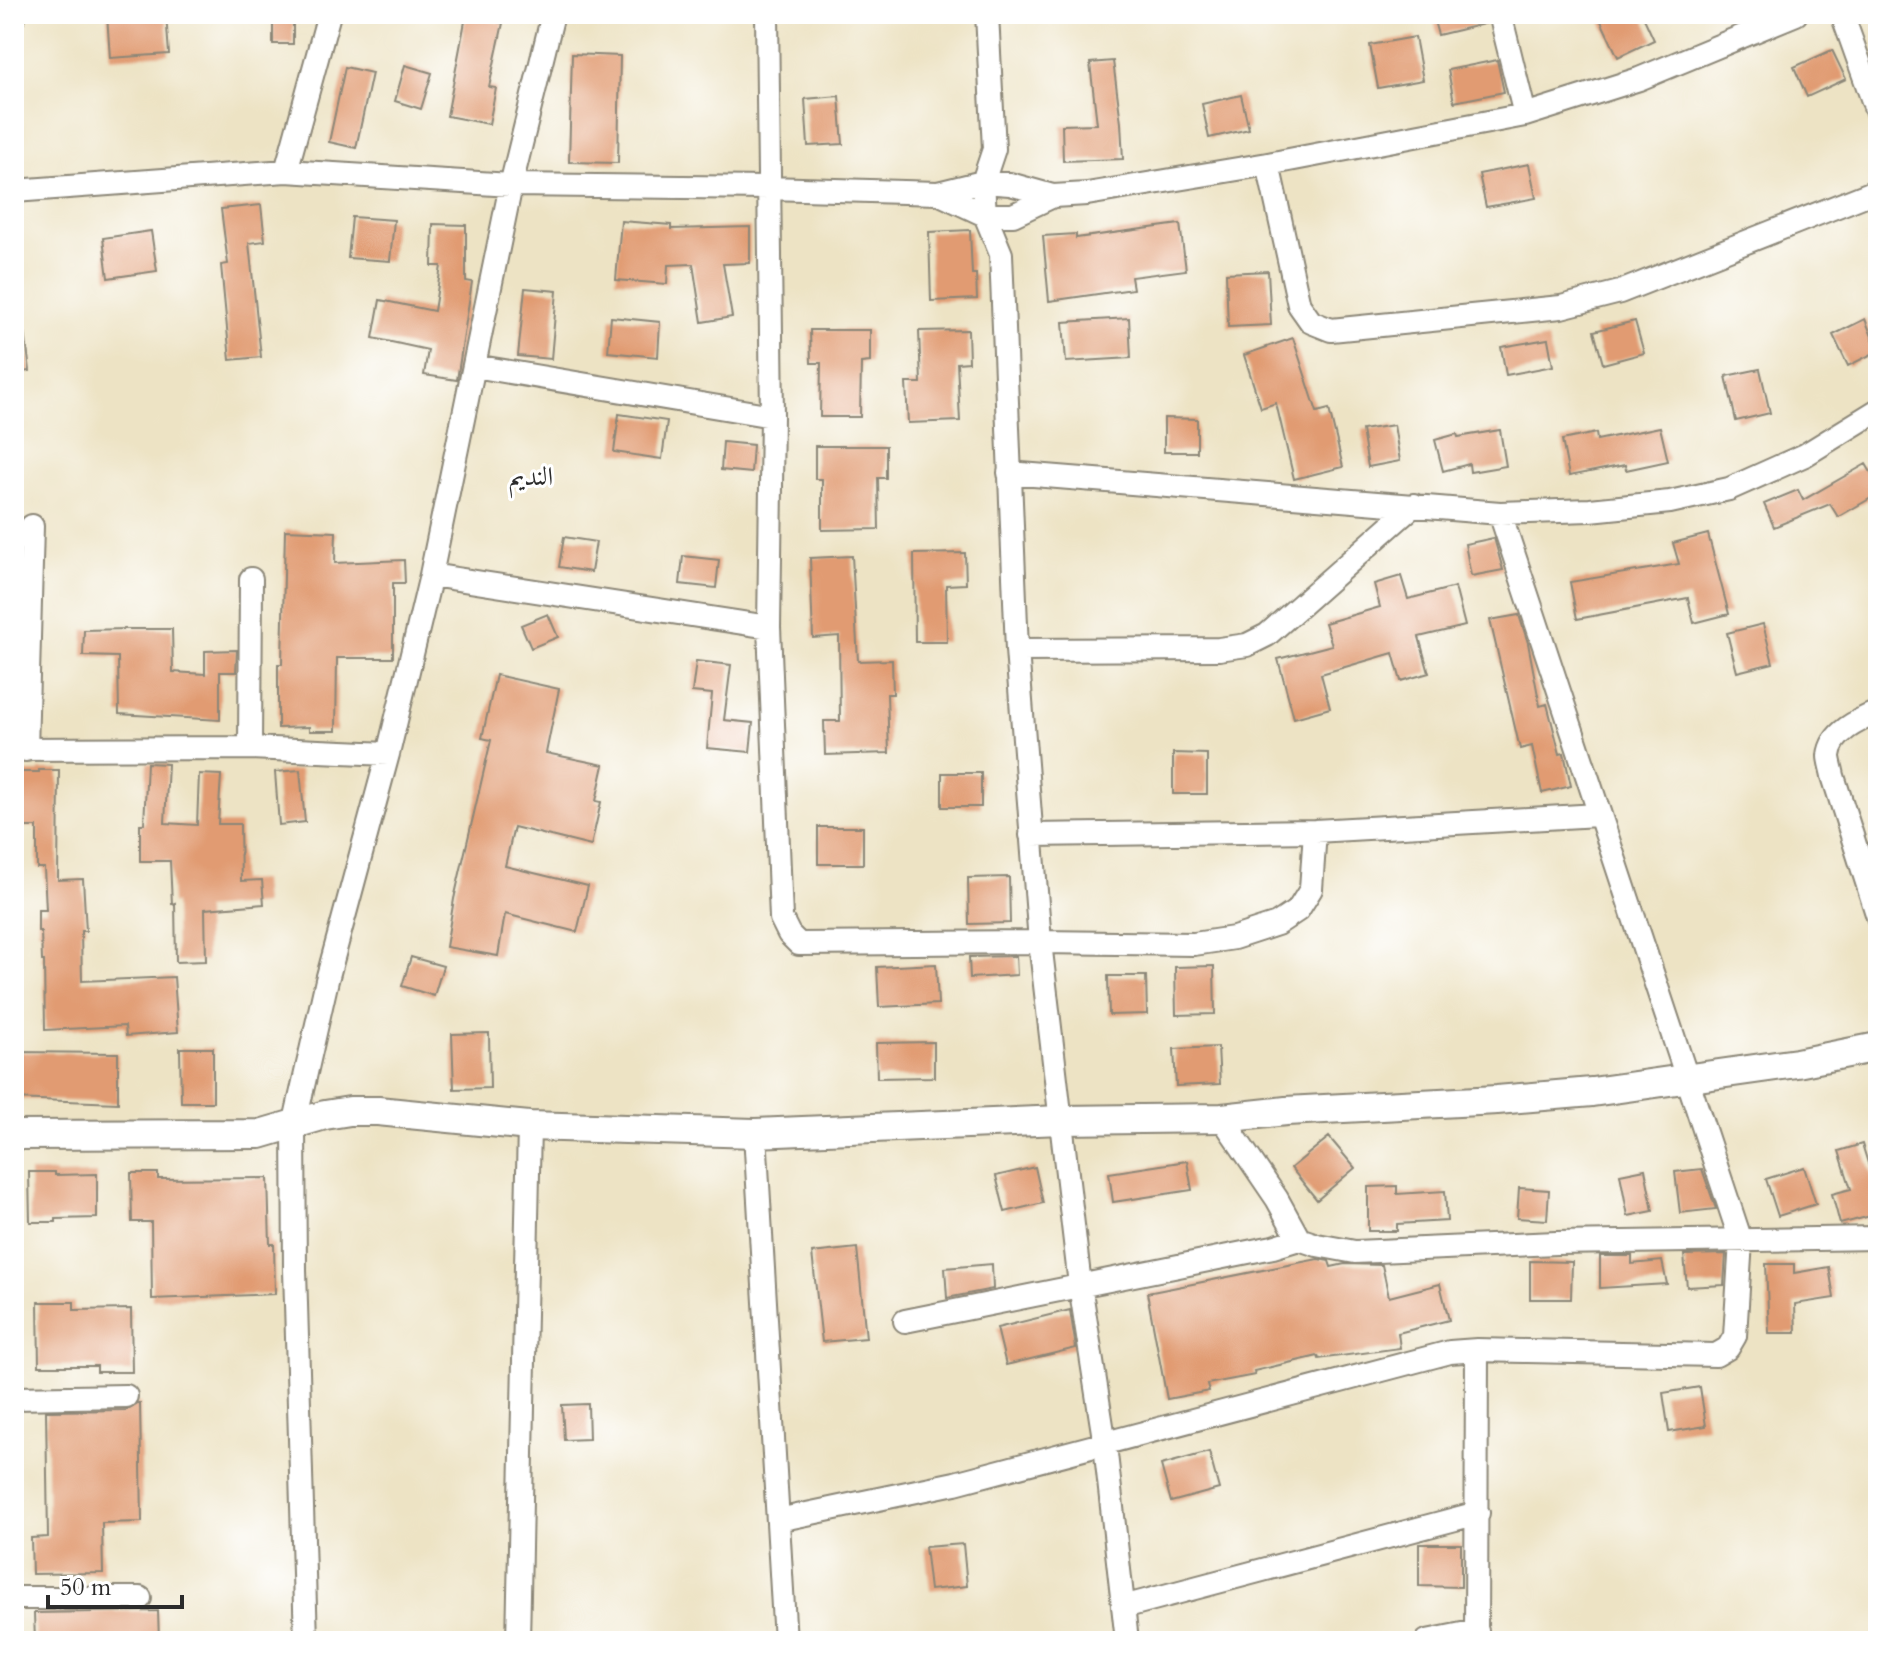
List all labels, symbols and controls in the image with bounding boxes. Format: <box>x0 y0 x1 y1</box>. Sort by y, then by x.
district label: النديم <box>509 459 553 499</box>
scale bar <box>48 1559 182 1609</box>
text: 50 m <box>60 1571 112 1604</box>

